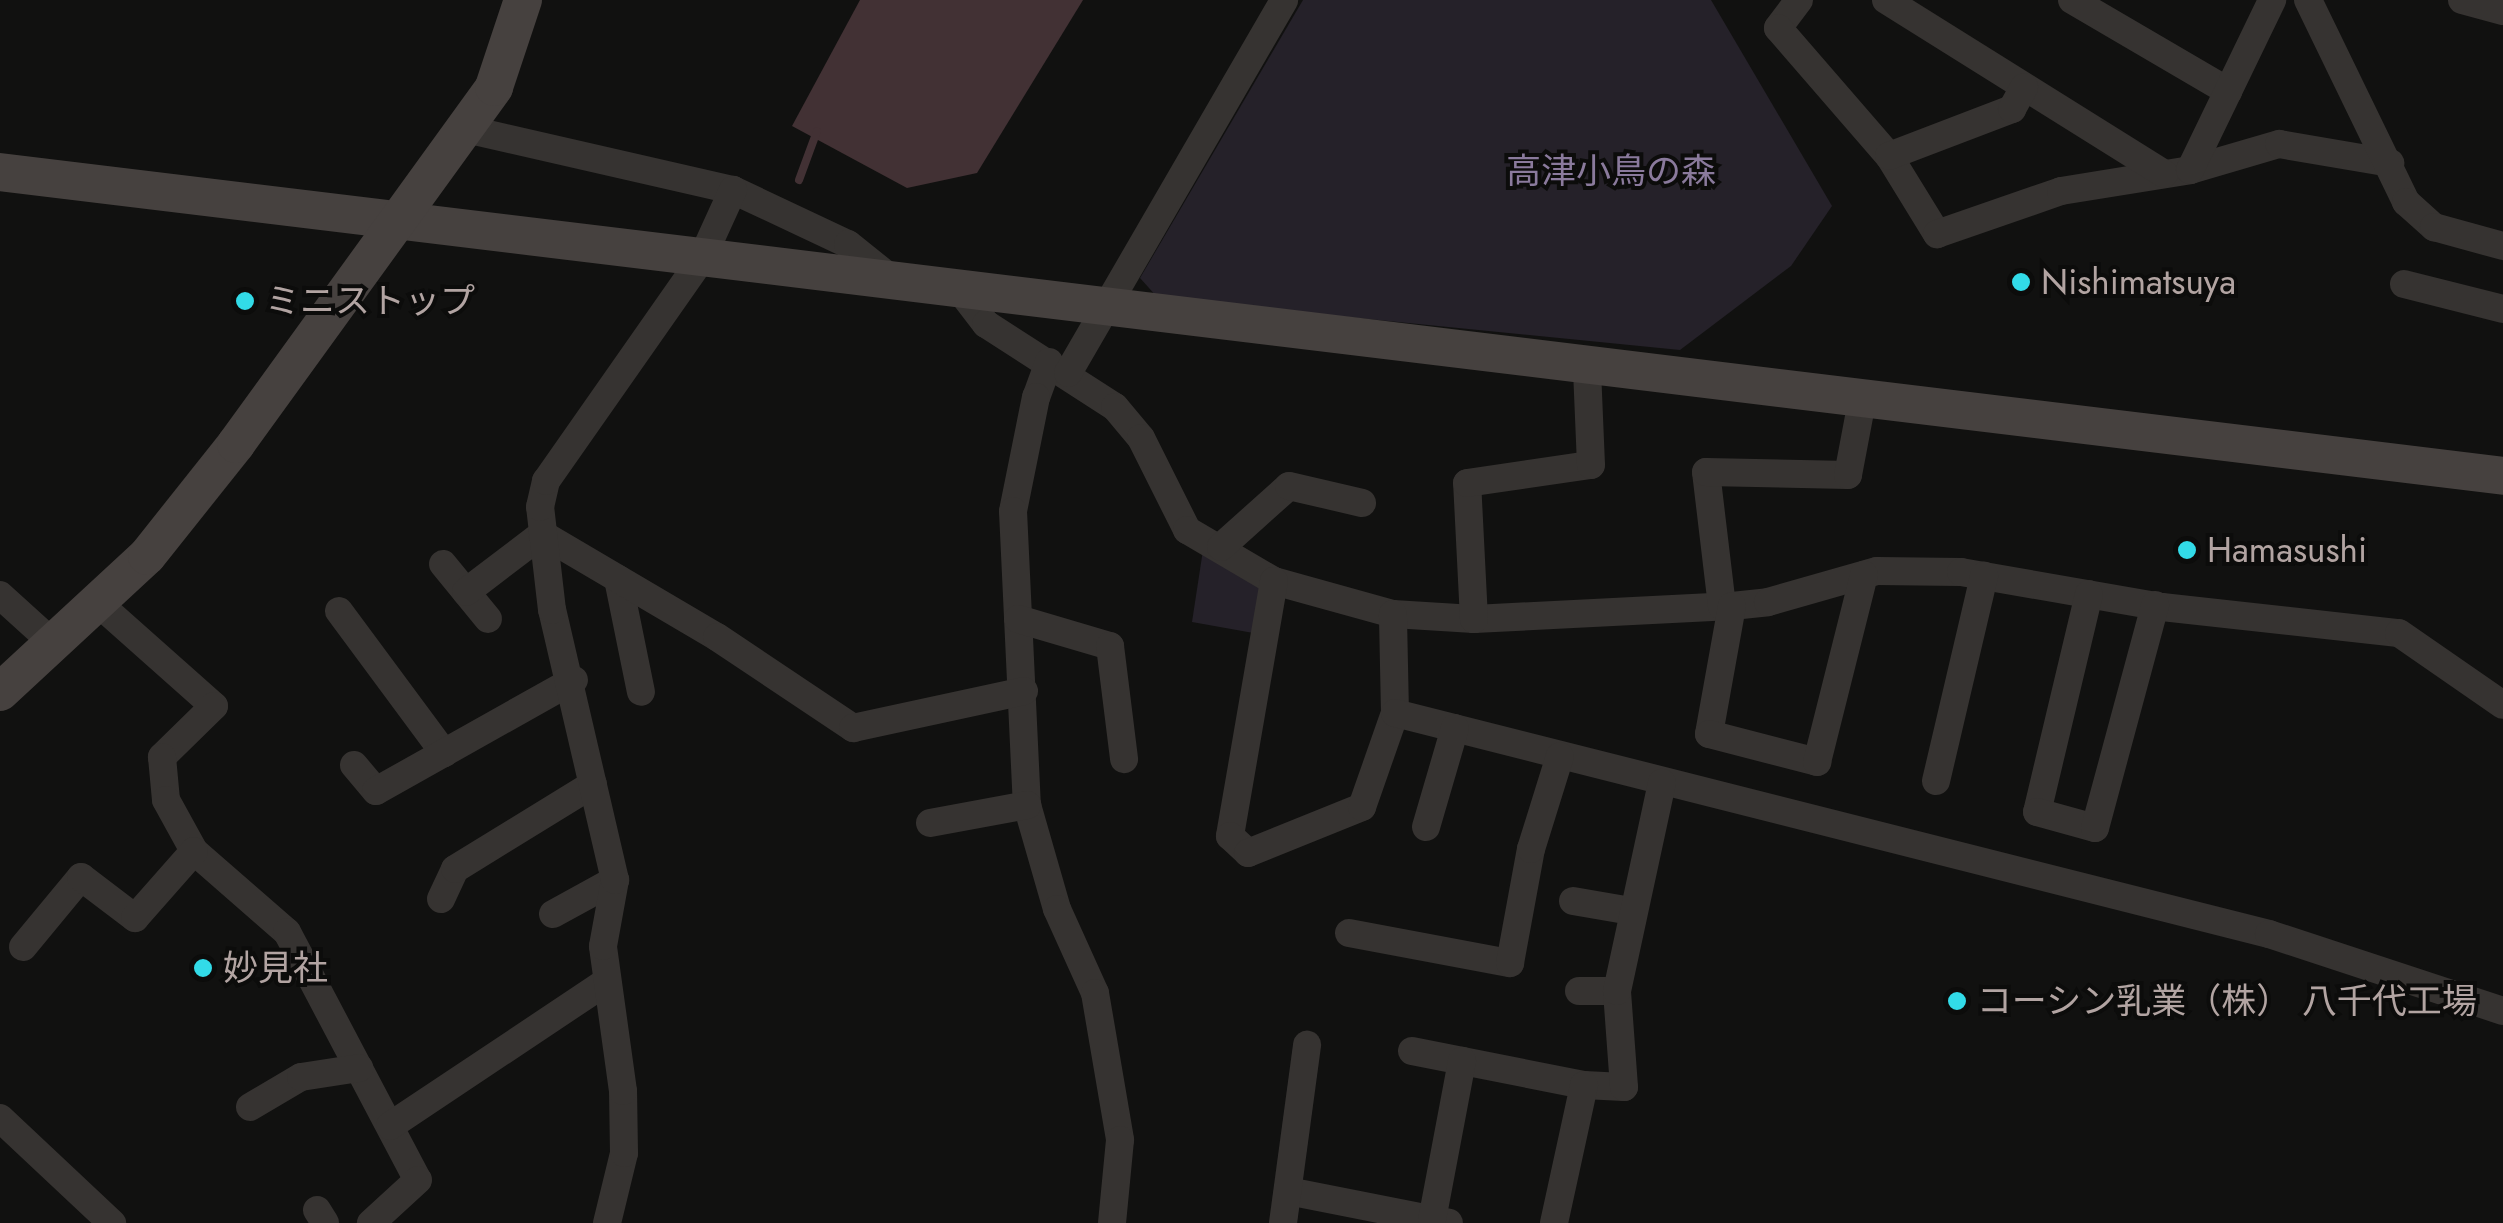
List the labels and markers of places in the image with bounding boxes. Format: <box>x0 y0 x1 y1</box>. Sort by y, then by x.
place label: Nishimatsuya <box>2041 261 2236 303</box>
marker: Nishimatsuya <box>2010 271 2032 293</box>
place label: ミニストップ <box>265 280 475 322</box>
marker: ミニストップ <box>234 290 256 312</box>
place label: Hamasushi <box>2207 529 2367 571</box>
marker: Hamasushi <box>2176 539 2198 561</box>
place label: 妙見社 <box>223 947 328 989</box>
marker: 妙見社 <box>192 957 214 979</box>
place label: コーシン乳業（株） 八千代工場 <box>1977 980 2477 1022</box>
marker: コーシン乳業（株） 八千代工場 <box>1946 990 1968 1012</box>

